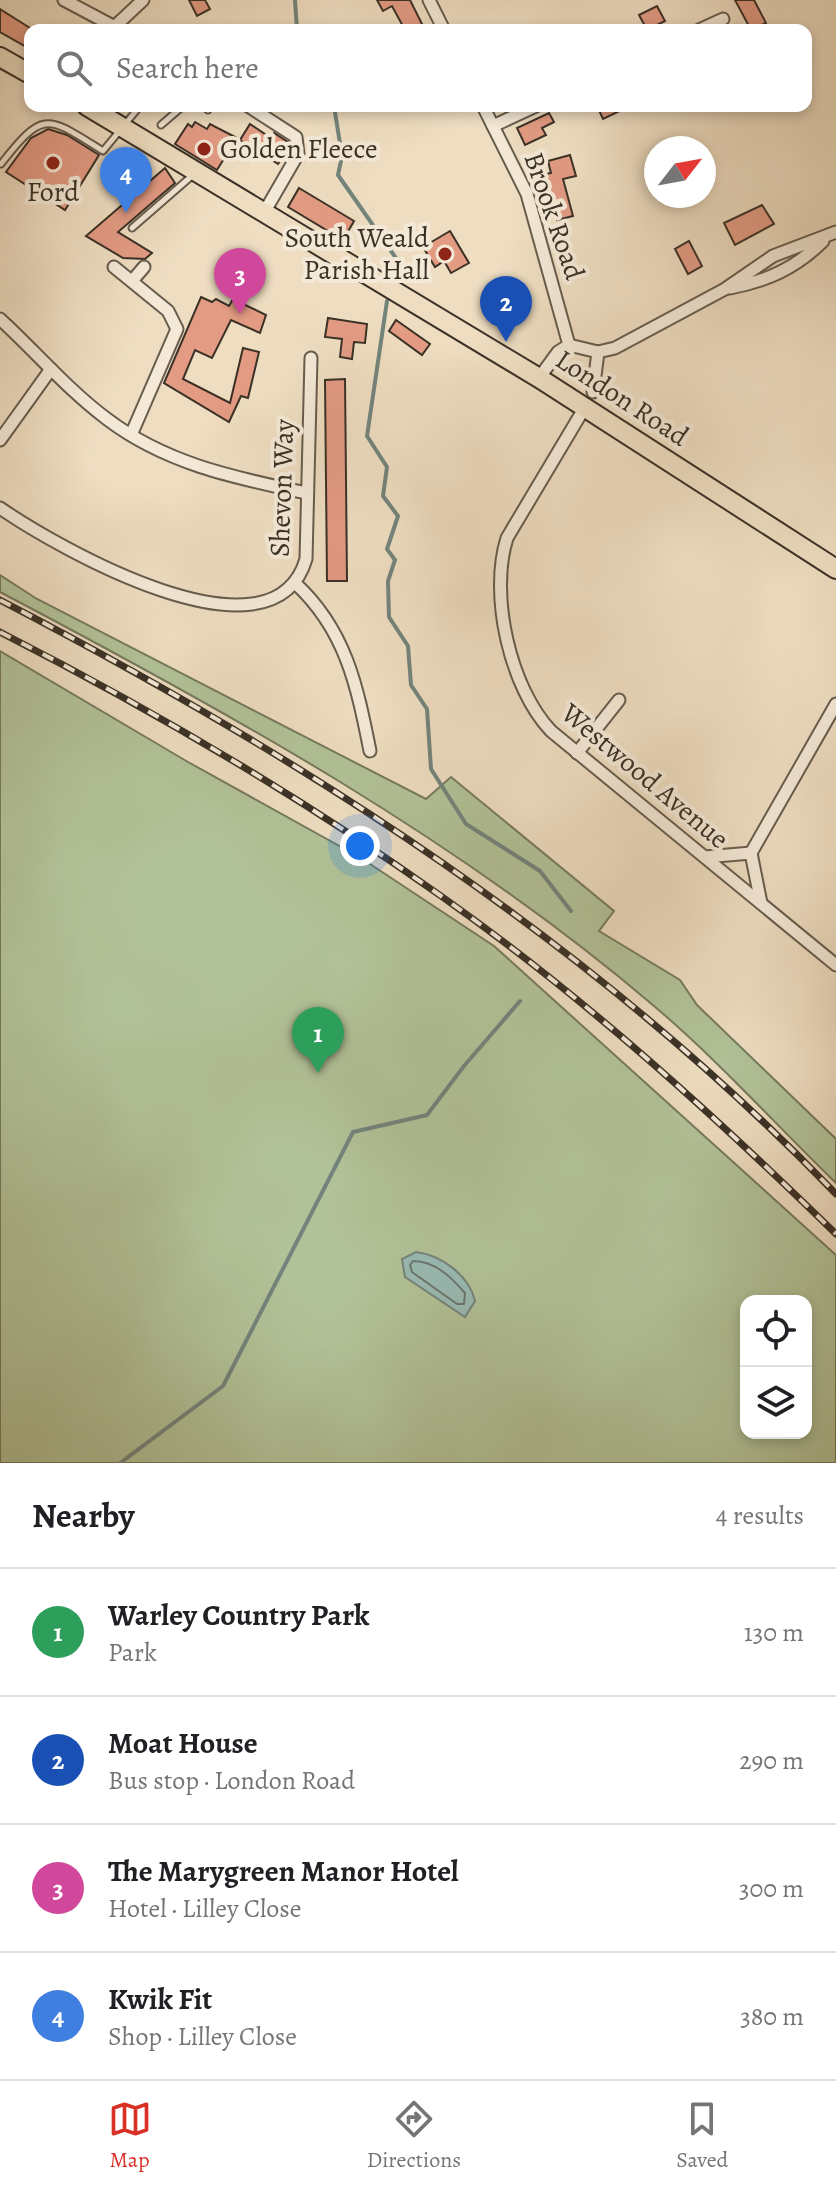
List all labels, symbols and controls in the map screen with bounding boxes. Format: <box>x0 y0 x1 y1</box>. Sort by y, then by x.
search box <box>24 24 812 112</box>
icon: search <box>52 46 96 90</box>
text: Search here <box>116 48 259 88</box>
place label: Golden Fleece <box>220 130 378 168</box>
north arrow <box>644 136 716 208</box>
marker: Golden Fleece <box>195 140 213 158</box>
pin: 4 <box>100 147 152 213</box>
street label: Brook Road <box>514 147 594 286</box>
marker: Ford <box>44 154 62 172</box>
place label: Ford <box>27 173 80 211</box>
place label: South Weald Parish Hall <box>284 219 430 289</box>
marker: South Weald Parish Hall <box>436 245 454 263</box>
pin: 3 <box>214 248 266 314</box>
pin: 2 <box>480 276 532 342</box>
street label: London Road <box>548 341 697 456</box>
street label: Shevon Way <box>261 418 303 558</box>
street label: Westwood Avenue <box>552 694 737 857</box>
your location <box>340 826 380 866</box>
pin: 1 <box>292 1007 344 1073</box>
map controls <box>740 1295 812 1439</box>
button: locate <box>740 1295 812 1367</box>
button: layers <box>740 1367 812 1439</box>
text: Nearby <box>32 1492 135 1539</box>
text: 4 results <box>716 1498 804 1533</box>
text: Warley Country Park <box>108 1595 369 1635</box>
text: 1 <box>53 1615 63 1650</box>
text: 130 m <box>744 1615 804 1650</box>
text: Park <box>108 1635 157 1670</box>
text: Moat House <box>108 1723 258 1763</box>
text: 2 <box>52 1743 64 1778</box>
text: 290 m <box>739 1743 804 1778</box>
text: Bus stop · London Road <box>108 1763 355 1798</box>
text: The Marygreen Manor Hotel <box>108 1851 459 1891</box>
text: 3 <box>52 1871 64 1906</box>
text: 300 m <box>739 1871 804 1906</box>
text: Hotel · Lilley Close <box>108 1891 301 1926</box>
text: Kwik Fit <box>108 1979 212 2019</box>
text: 4 <box>52 1999 64 2034</box>
text: 380 m <box>740 1999 804 2034</box>
text: Shop · Lilley Close <box>108 2019 297 2054</box>
tab: Map <box>108 2097 152 2175</box>
tab: Directions <box>367 2097 461 2175</box>
tab: Saved <box>676 2097 728 2175</box>

